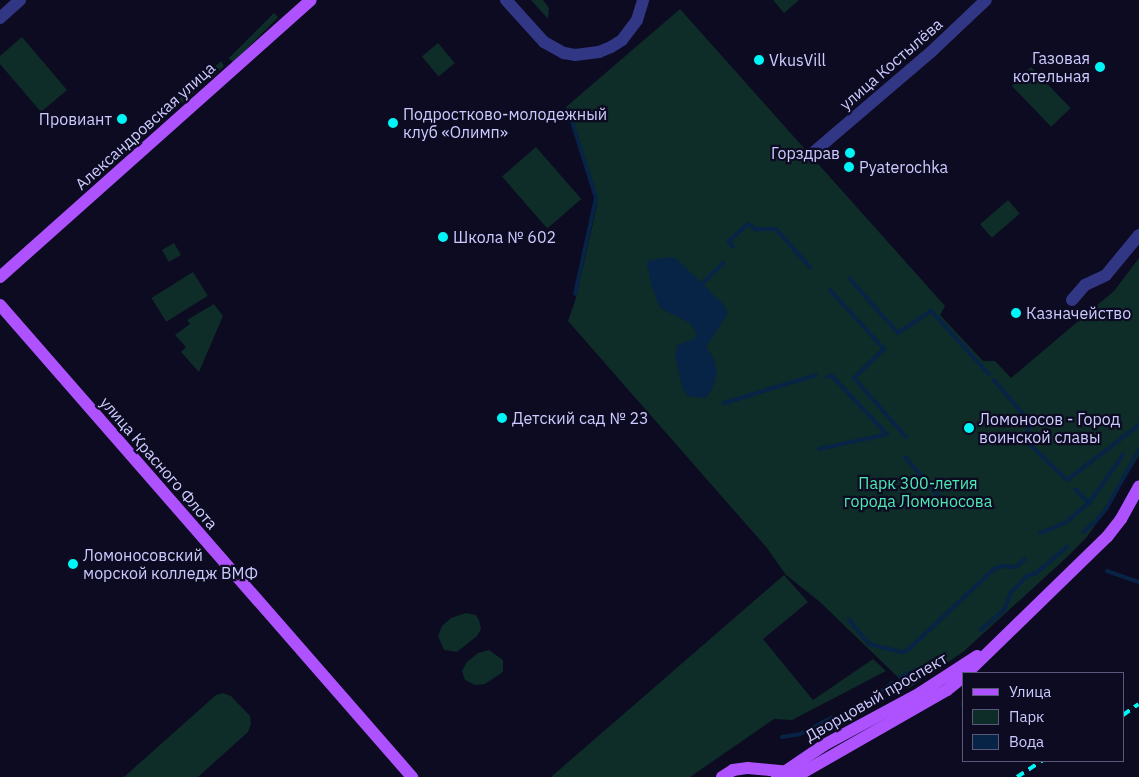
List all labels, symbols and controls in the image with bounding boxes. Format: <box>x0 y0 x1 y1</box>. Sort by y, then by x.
street label: улица Костылёва <box>836 14 946 114</box>
place label: Газовая котельная <box>1013 48 1090 86</box>
place label: VkusVill <box>769 50 826 70</box>
marker: VkusVill <box>753 54 765 66</box>
street label: Александровская улица <box>71 58 219 194</box>
marker: Газовая котельная <box>1094 61 1106 73</box>
place label: Подростково-молодежный клуб «Олимп» <box>403 104 607 142</box>
place label: Провиант <box>39 109 112 129</box>
marker: Провиант <box>116 113 128 125</box>
marker: Подростково-молодежный клуб «Олимп» <box>387 117 399 129</box>
place label: Горздрав <box>771 143 840 163</box>
marker: Горздрав <box>844 147 856 159</box>
place label: Pyaterochka <box>859 157 948 177</box>
marker: Pyaterochka <box>843 161 855 173</box>
place label: Школа № 602 <box>453 227 556 247</box>
marker: Школа № 602 <box>437 231 449 243</box>
place label: Казначейство <box>1026 303 1131 323</box>
marker: Казначейство <box>1010 307 1022 319</box>
street label: улица Красного Флота <box>96 393 222 533</box>
place label: Детский сад № 23 <box>512 408 649 428</box>
place label: Ломоносов - Город воинской славы <box>979 409 1120 447</box>
marker: Детский сад № 23 <box>496 412 508 424</box>
marker: Ломоносов - Город воинской славы <box>963 422 975 434</box>
park label: Парк 300-летия города Ломоносова <box>844 473 992 511</box>
place label: Ломоносовский морской колледж ВМФ <box>83 545 258 583</box>
marker: Ломоносовский морской колледж ВМФ <box>67 558 79 570</box>
street label: Дворцовый проспект <box>802 648 950 746</box>
legend <box>962 672 1124 762</box>
text: Улица <box>1009 682 1051 701</box>
text: Парк <box>1009 707 1044 726</box>
text: Вода <box>1009 732 1044 751</box>

